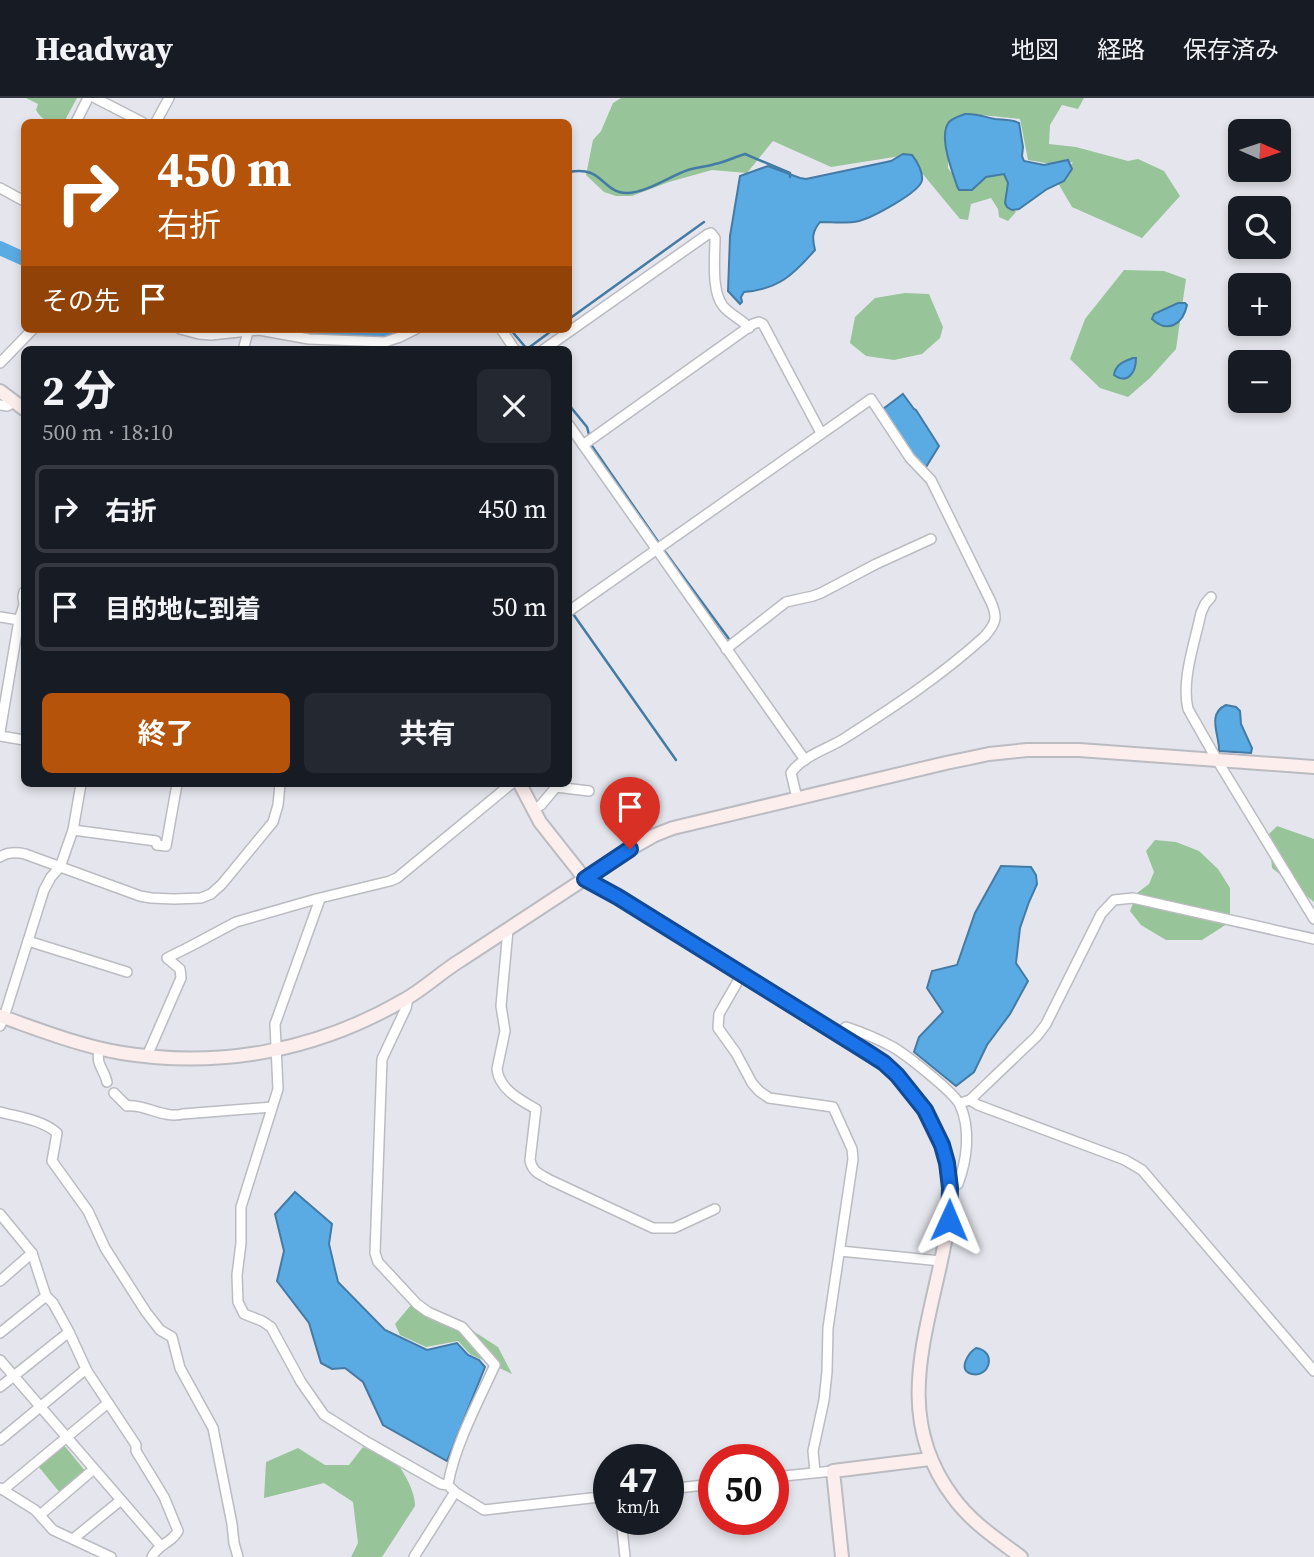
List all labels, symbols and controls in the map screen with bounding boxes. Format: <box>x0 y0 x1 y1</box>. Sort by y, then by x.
text: Headway <box>35 26 173 71</box>
text: 地図 <box>1011 33 1059 66</box>
text: 経路 <box>1097 33 1145 66</box>
text: 保存済み <box>1183 33 1279 66</box>
north arrow <box>1228 119 1292 182</box>
map controls <box>1228 119 1291 413</box>
text: 450 m <box>157 135 292 202</box>
icon: right <box>42 147 133 238</box>
button: search <box>1228 196 1291 259</box>
text: 右折 <box>157 203 221 247</box>
button: + <box>1228 273 1291 336</box>
icon: arrive <box>134 280 172 318</box>
text: その先 <box>42 283 120 319</box>
button: − <box>1228 350 1291 413</box>
text: 2 分 <box>42 361 116 419</box>
button: close <box>477 369 551 443</box>
text: 500 m · 18:10 <box>42 416 173 448</box>
icon: right <box>46 490 84 528</box>
text: 450 m <box>479 491 547 527</box>
text: 右折 <box>105 493 157 529</box>
icon: arrive <box>46 588 84 626</box>
text: 50 m <box>492 589 547 625</box>
text: 目的地に到着 <box>105 591 261 627</box>
button: 終了 <box>42 693 290 773</box>
button: 共有 <box>304 693 551 773</box>
pin <box>600 777 660 849</box>
icon: arrive <box>611 788 649 826</box>
position arrow <box>912 1183 986 1257</box>
speed limit sign: 50 <box>698 1444 789 1535</box>
text: 47 <box>620 1456 657 1504</box>
text: km/h <box>617 1494 660 1519</box>

